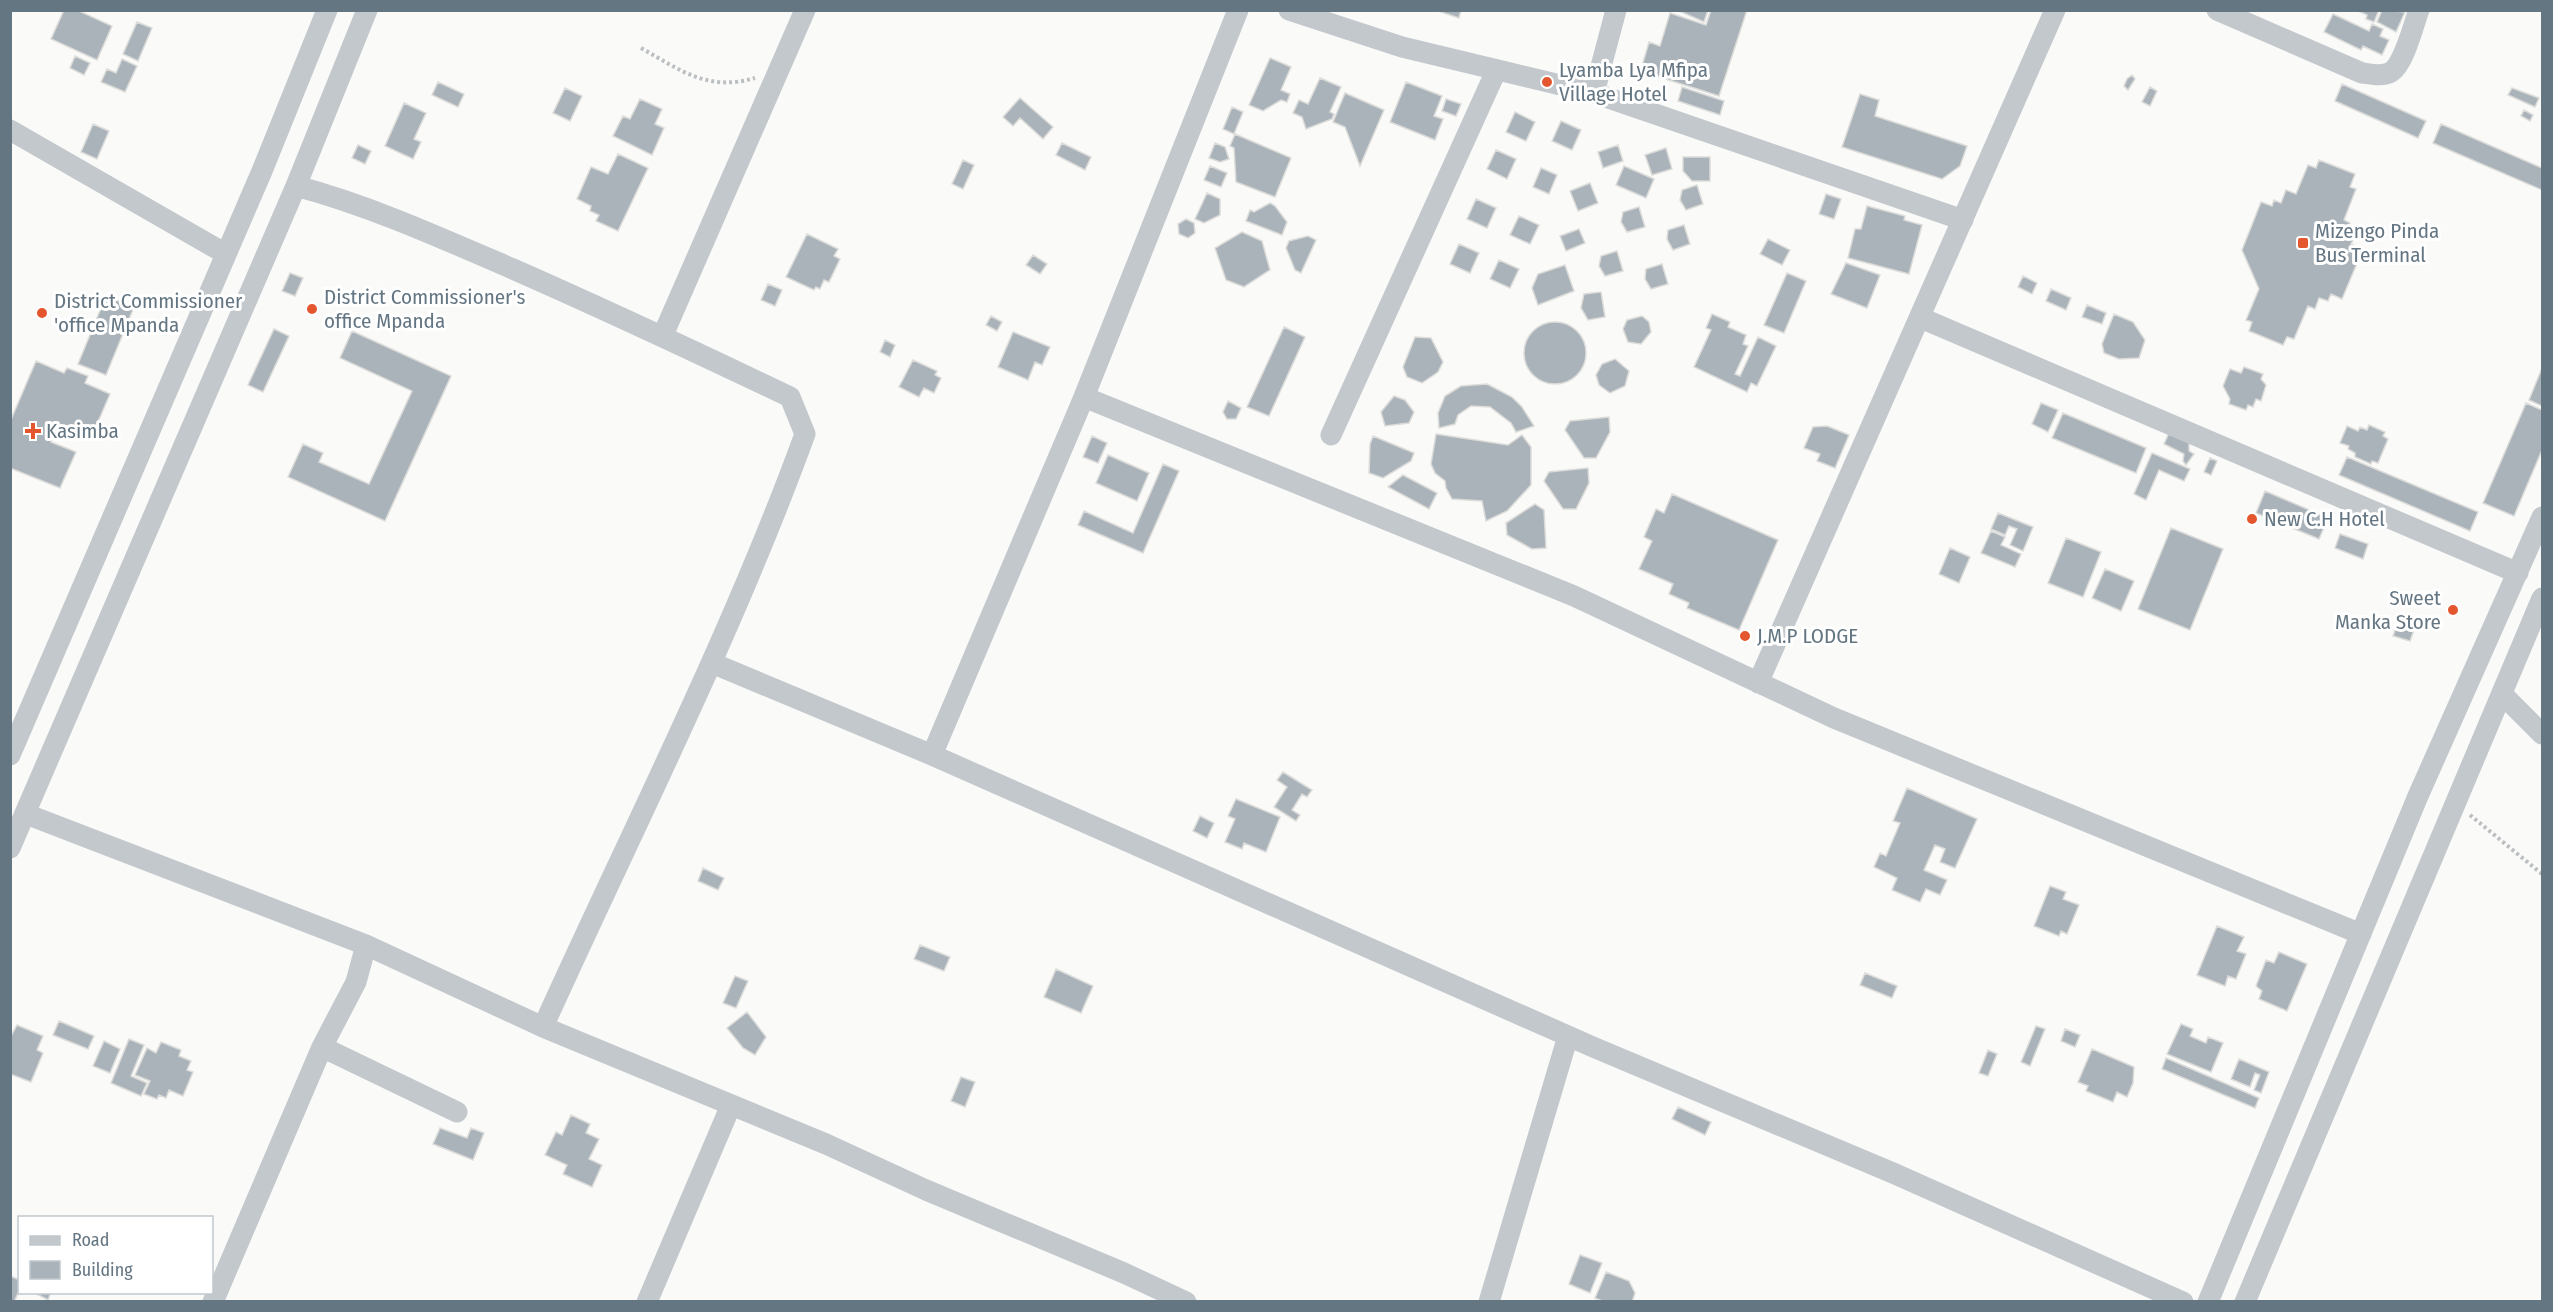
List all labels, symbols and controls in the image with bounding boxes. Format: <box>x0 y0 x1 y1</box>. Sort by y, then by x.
place label: Lyamba Lya Mfipa Village Hotel <box>1559 57 1708 107</box>
marker: Lyamba Lya Mfipa Village Hotel <box>1540 75 1554 89</box>
place label: Mizengo Pinda Bus Terminal <box>2315 218 2439 268</box>
marker: Mizengo Pinda Bus Terminal <box>2296 236 2310 250</box>
place label: District Commissioner's office Mpanda <box>324 284 526 334</box>
place label: District Commissioner 'office Mpanda <box>54 288 243 338</box>
marker: District Commissioner's office Mpanda <box>305 302 319 316</box>
marker: District Commissioner 'office Mpanda <box>35 306 49 320</box>
place label: Kasimba <box>46 418 119 444</box>
marker: Kasimba <box>24 422 42 440</box>
place label: New C.H Hotel <box>2264 506 2385 532</box>
marker: New C.H Hotel <box>2245 512 2259 526</box>
place label: Sweet Manka Store <box>2335 585 2441 635</box>
marker: Sweet Manka Store <box>2446 603 2460 617</box>
place label: J.M.P LODGE <box>1757 623 1858 649</box>
marker: J.M.P LODGE <box>1738 629 1752 643</box>
legend <box>18 1216 213 1294</box>
text: Road <box>72 1229 109 1251</box>
text: Building <box>72 1259 133 1281</box>

